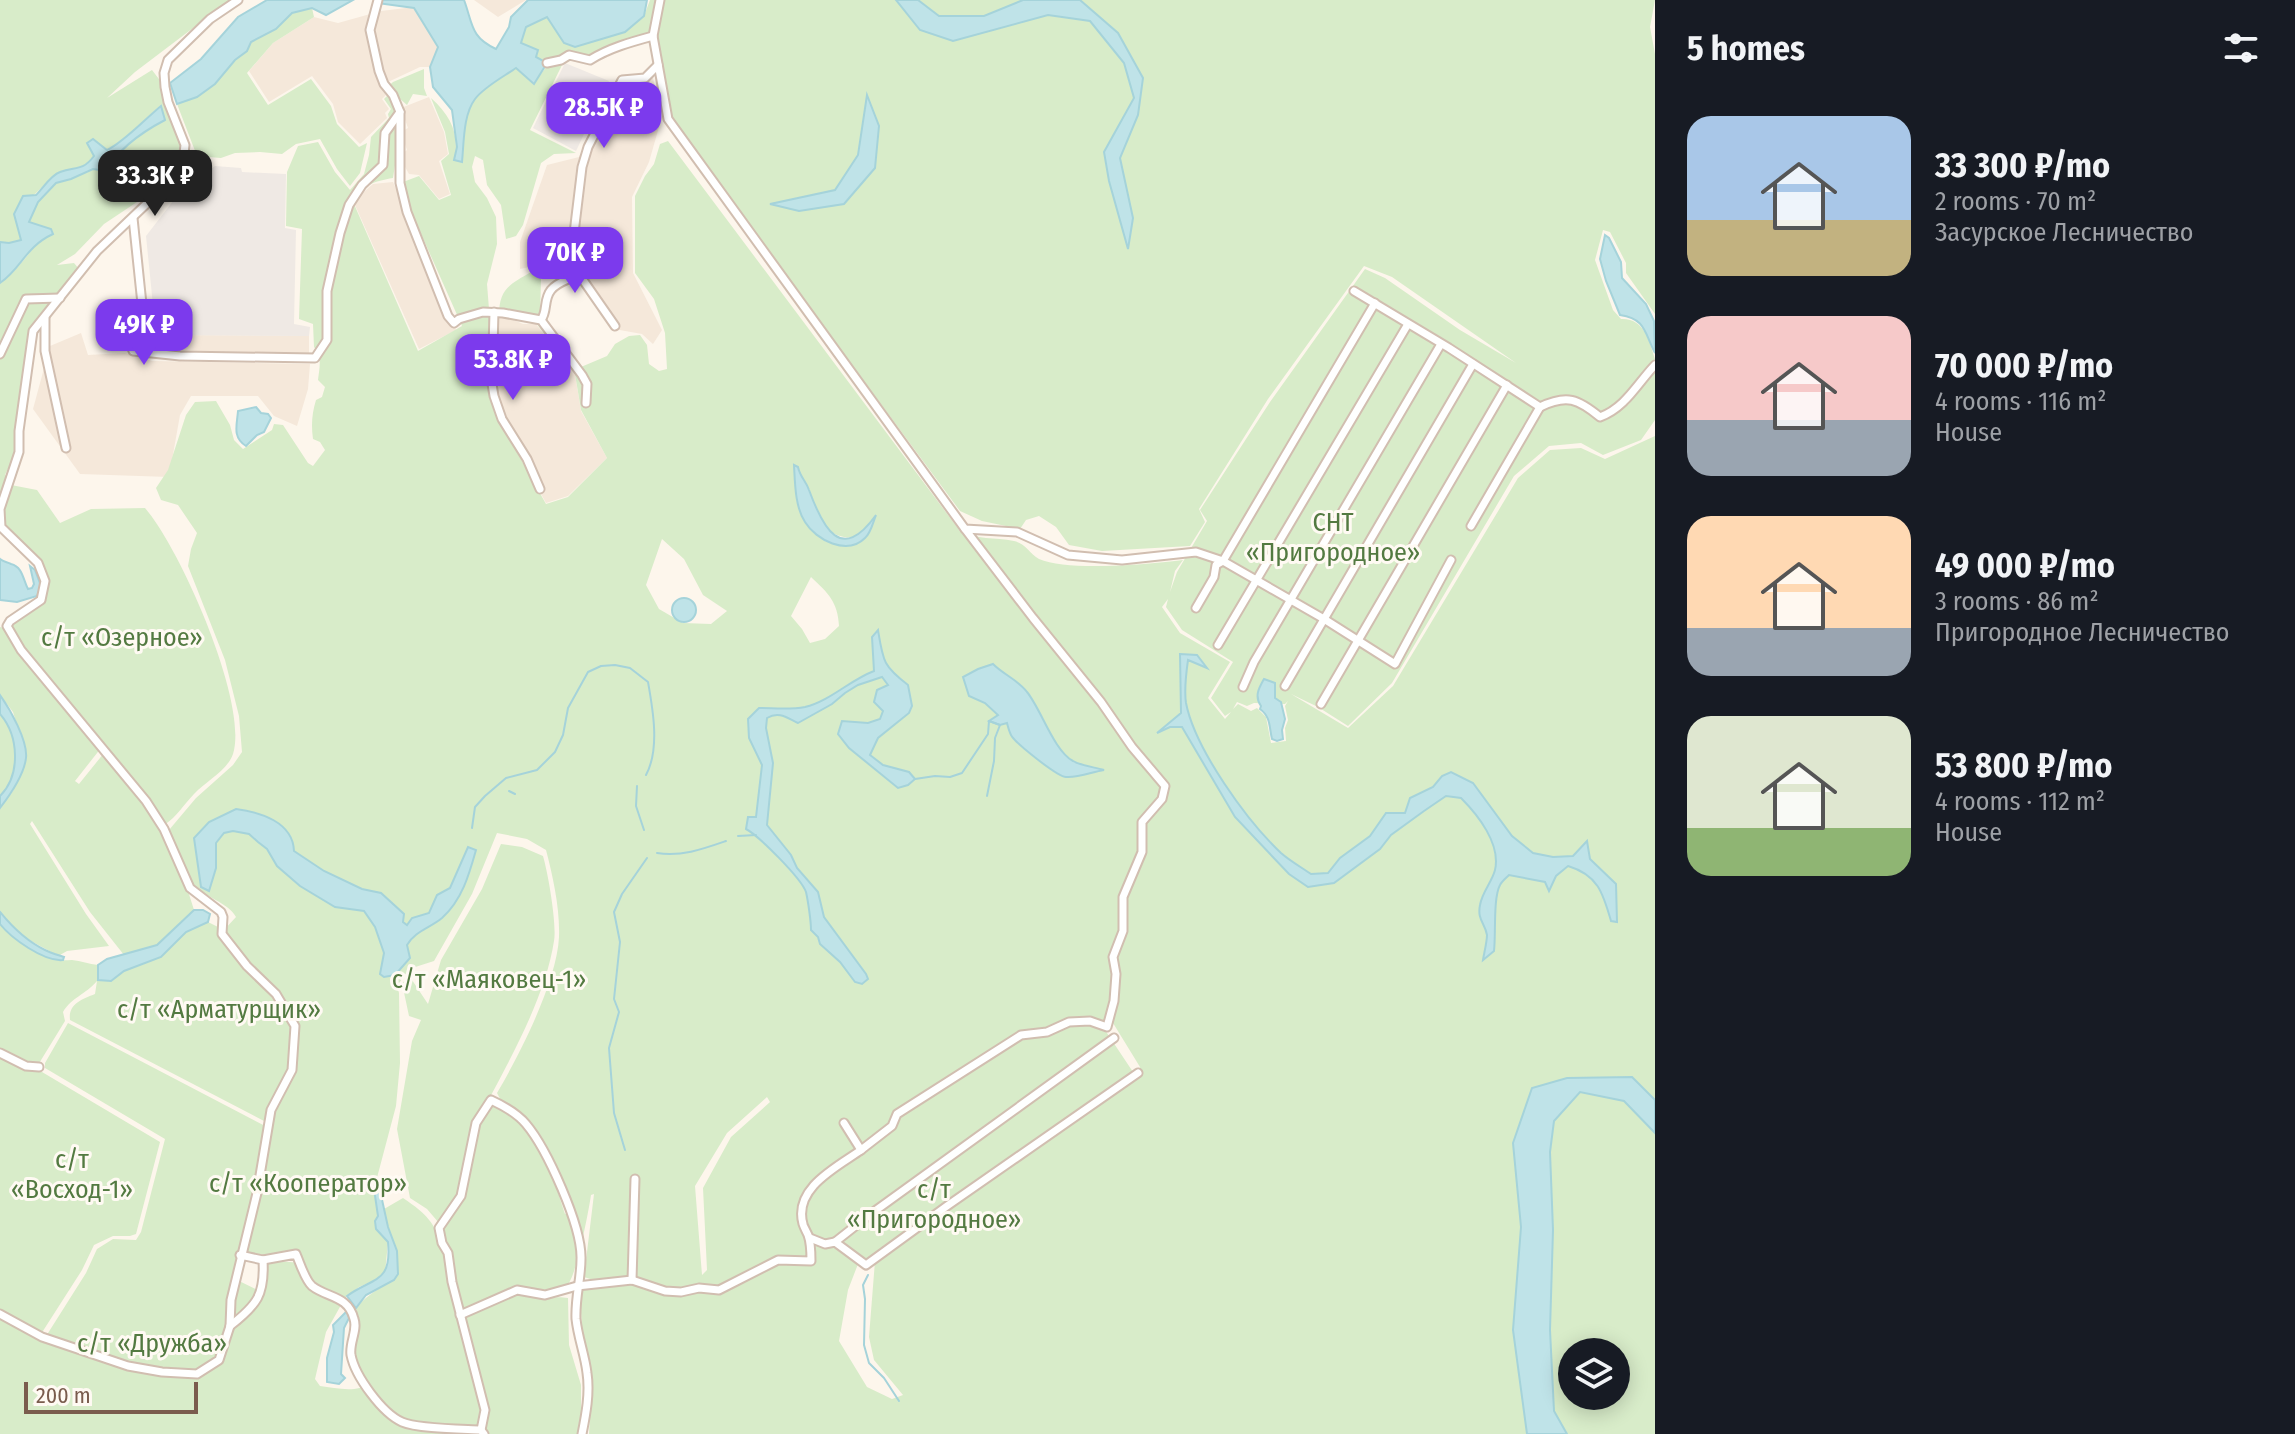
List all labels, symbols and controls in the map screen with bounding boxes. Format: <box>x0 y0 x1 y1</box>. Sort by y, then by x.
icon: filters <box>2219 26 2263 70</box>
text: 5 homes <box>1687 28 1805 69</box>
pin: 28.5K ₽ <box>530 82 678 150</box>
text: 28.5K ₽ <box>564 92 644 123</box>
text: 33 300 ₽/mo <box>1935 145 2110 186</box>
icon: home <box>1751 148 1847 244</box>
pin: 33.3K ₽ <box>81 150 229 218</box>
text: 33.3K ₽ <box>116 160 194 191</box>
text: 2 rooms · 70 m² <box>1935 186 2096 217</box>
text: Засурское Лесничество <box>1935 217 2193 248</box>
pin: 70K ₽ <box>519 227 631 295</box>
text: 70K ₽ <box>545 237 605 268</box>
pin: 49K ₽ <box>88 299 200 367</box>
text: 49K ₽ <box>114 309 174 340</box>
pin: 53.8K ₽ <box>439 334 587 402</box>
text: 53.8K ₽ <box>473 344 553 375</box>
text: 70 000 ₽/mo <box>1935 345 2113 386</box>
icon: home <box>1751 348 1847 444</box>
text: 4 rooms · 116 m² <box>1935 386 2106 417</box>
text: House <box>1935 417 2002 448</box>
park label: СНТ «Пригородное» <box>1246 507 1420 568</box>
text: 49 000 ₽/mo <box>1935 545 2115 586</box>
icon: home <box>1751 548 1847 644</box>
text: 3 rooms · 86 m² <box>1935 586 2099 617</box>
text: Пригородное Лесничество <box>1935 617 2230 648</box>
park label: с/т «Озерное» <box>41 622 203 653</box>
text: 53 800 ₽/mo <box>1935 745 2112 786</box>
icon: home <box>1751 748 1847 844</box>
text: 4 rooms · 112 m² <box>1935 786 2105 817</box>
text: House <box>1935 817 2002 848</box>
park label: с/т «Маяковец-1» <box>392 964 586 995</box>
park label: с/т «Арматурщик» <box>117 994 321 1025</box>
park label: с/т «Восход-1» <box>11 1144 133 1205</box>
park label: с/т «Кооператор» <box>209 1168 407 1199</box>
park label: с/т «Пригородное» <box>847 1174 1021 1235</box>
park label: с/т «Дружба» <box>77 1328 227 1359</box>
map controls <box>1558 1338 1630 1410</box>
button: layers <box>1558 1338 1630 1410</box>
scale bar <box>24 1378 198 1414</box>
text: 200 m <box>36 1382 91 1409</box>

